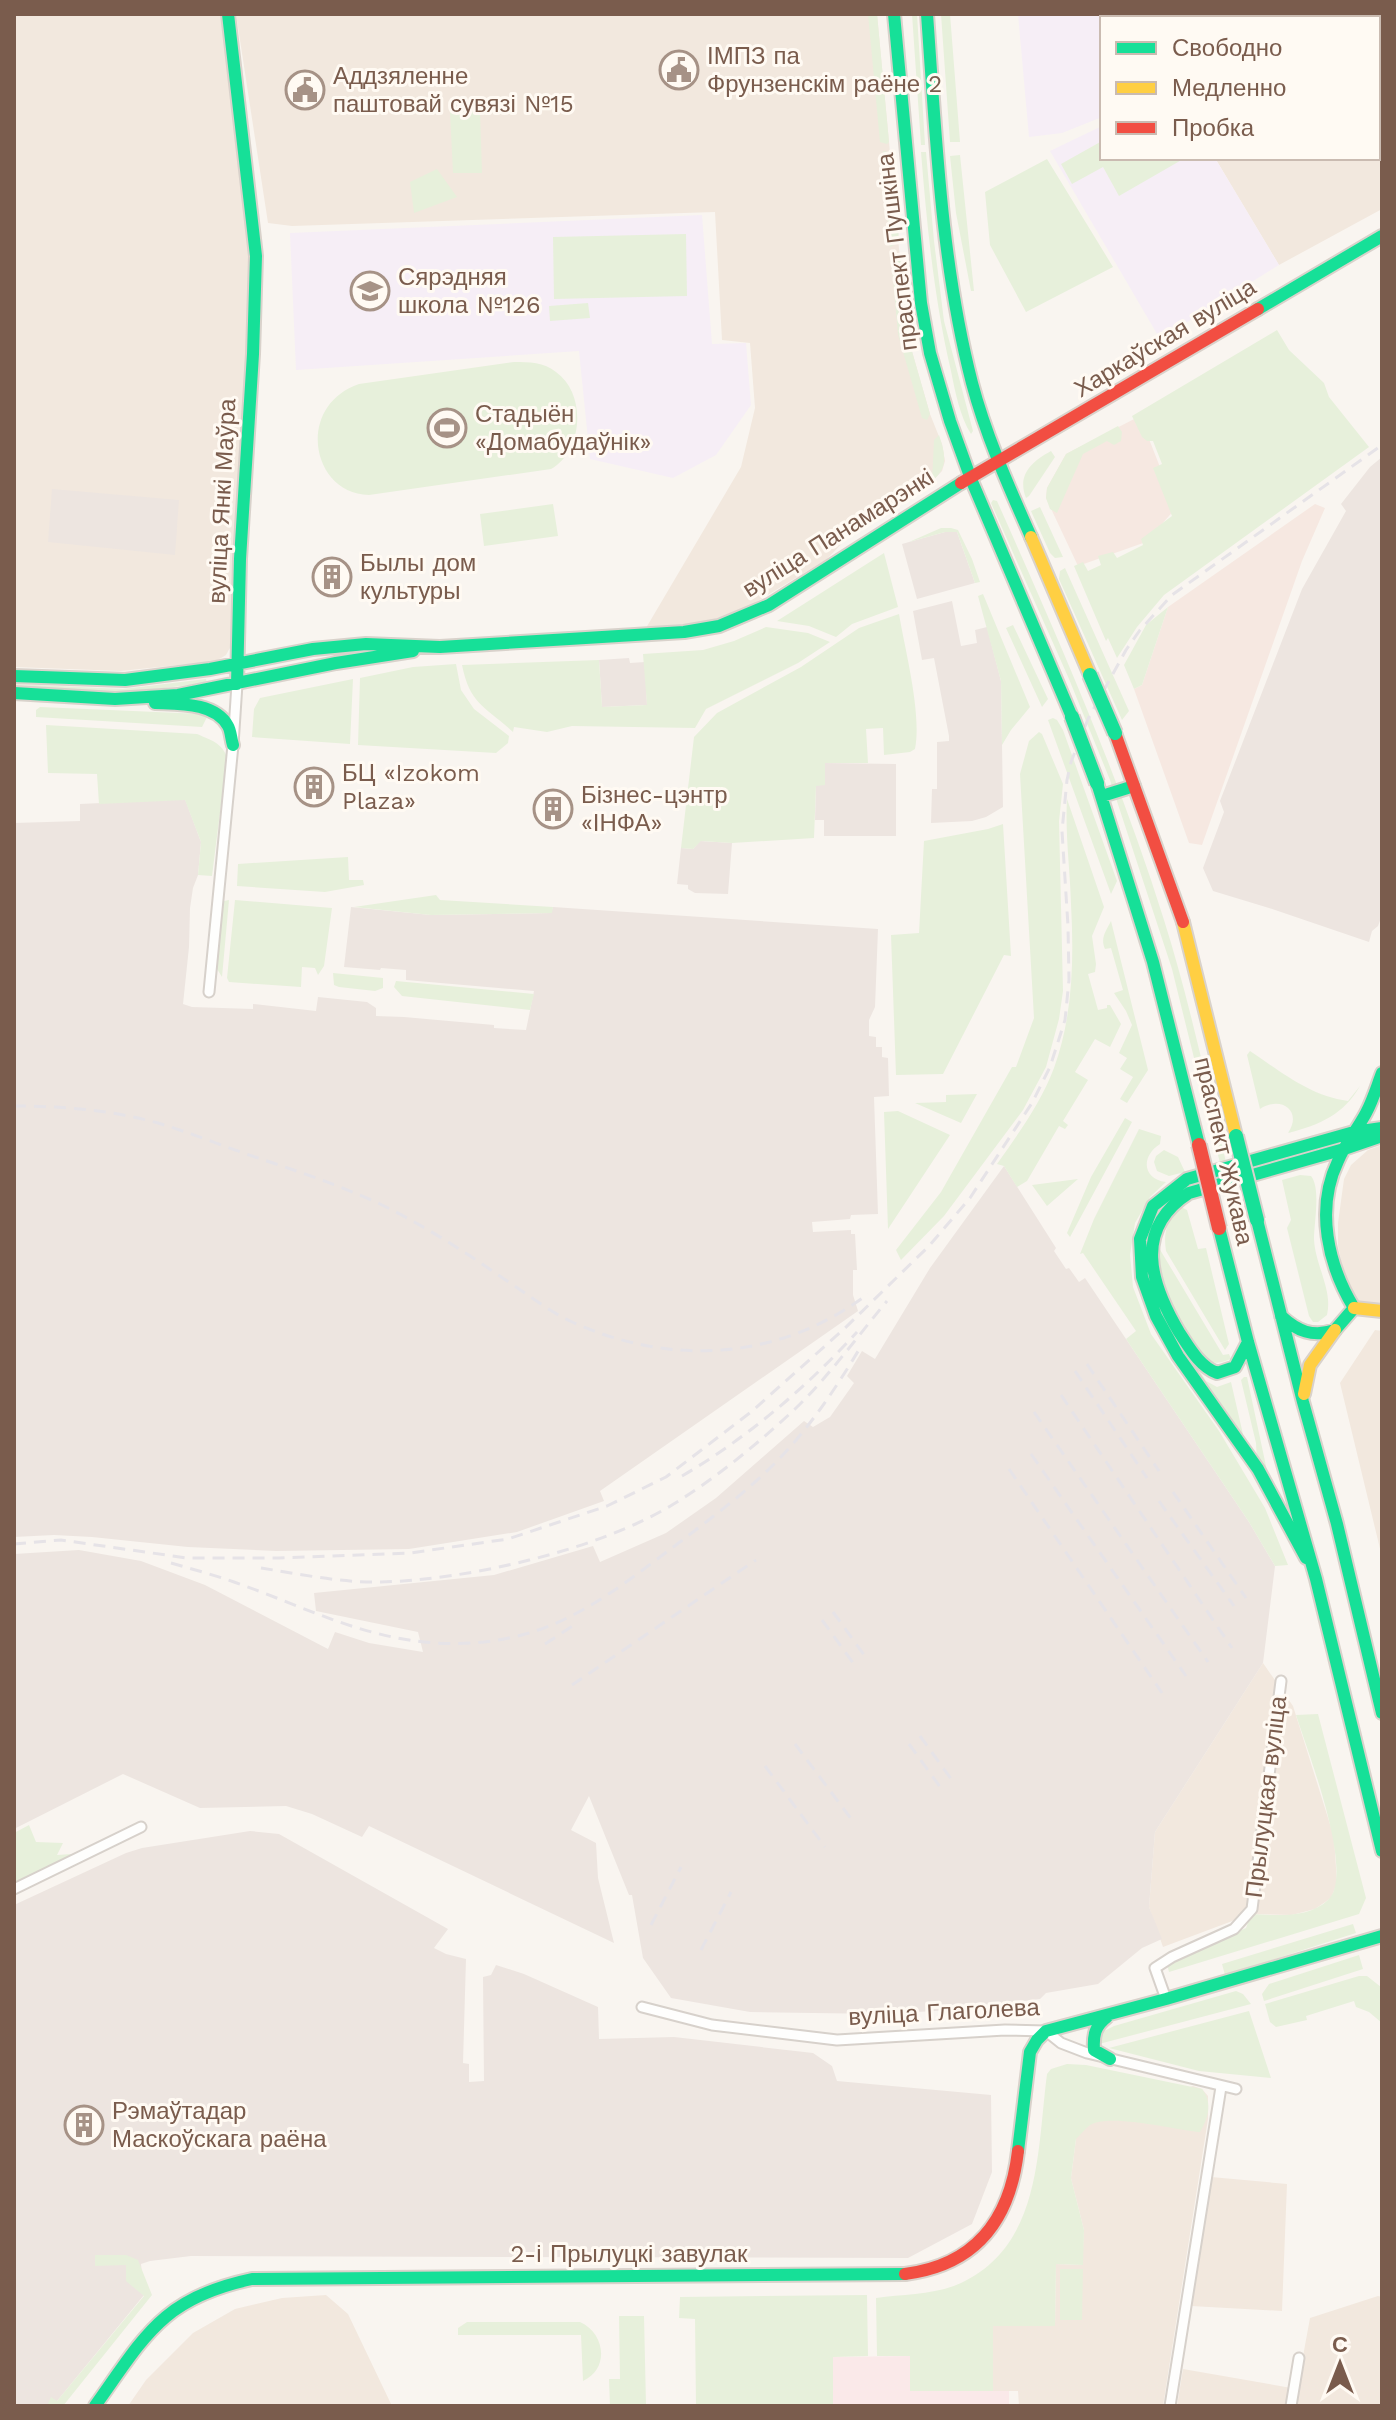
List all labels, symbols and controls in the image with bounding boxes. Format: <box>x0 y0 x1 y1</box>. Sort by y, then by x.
legend <box>1100 16 1380 160</box>
text: Свободно <box>1172 34 1282 62</box>
place label: ІМПЗ па Фрунзенскім раёне 2 <box>707 42 942 98</box>
public building icon: ІМПЗ па Фрунзенскім раёне 2 <box>658 49 700 91</box>
place label: Аддзяленне паштовай сувязі №15 <box>333 62 574 118</box>
public building icon: Аддзяленне паштовай сувязі №15 <box>284 69 326 111</box>
text: Медленно <box>1172 74 1286 102</box>
text: Пробка <box>1172 114 1255 142</box>
street label: праспект Пушкіна <box>871 151 923 352</box>
place label: Сярэдняя школа №126 <box>398 263 541 319</box>
school or university icon: Сярэдняя школа №126 <box>349 270 391 312</box>
street label: Харкаўская вуліца <box>1069 272 1261 403</box>
street label: вуліца Янкі Маўра <box>203 397 241 604</box>
place label: Стадыён «Домабудаўнік» <box>475 400 651 456</box>
sports icon: Стадыён «Домабудаўнік» <box>426 407 468 449</box>
street label: вуліца Панамарэнкі <box>737 463 939 603</box>
place label: Былы дом культуры <box>360 549 476 605</box>
building icon: Былы дом культуры <box>311 556 353 598</box>
place label: БЦ «Izokom Plaza» <box>342 759 480 815</box>
building icon: БЦ «Izokom Plaza» <box>293 766 335 808</box>
place label: Бізнес-цэнтр «ІНФА» <box>581 781 728 837</box>
building icon: Бізнес-цэнтр «ІНФА» <box>532 788 574 830</box>
street label: праспект Жукава <box>1189 1054 1259 1248</box>
street label: Прылуцкая вуліца <box>1240 1694 1292 1900</box>
street label: вуліца Глаголева <box>848 1993 1041 2031</box>
place label: Рэмаўтадар Маскоўскага раёна <box>112 2097 327 2153</box>
building icon: Рэмаўтадар Маскоўскага раёна <box>63 2104 105 2146</box>
street label: 2-і Прылуцкі завулак <box>511 2240 748 2268</box>
north arrow <box>1300 2324 1380 2404</box>
text: С <box>1332 2332 1348 2357</box>

